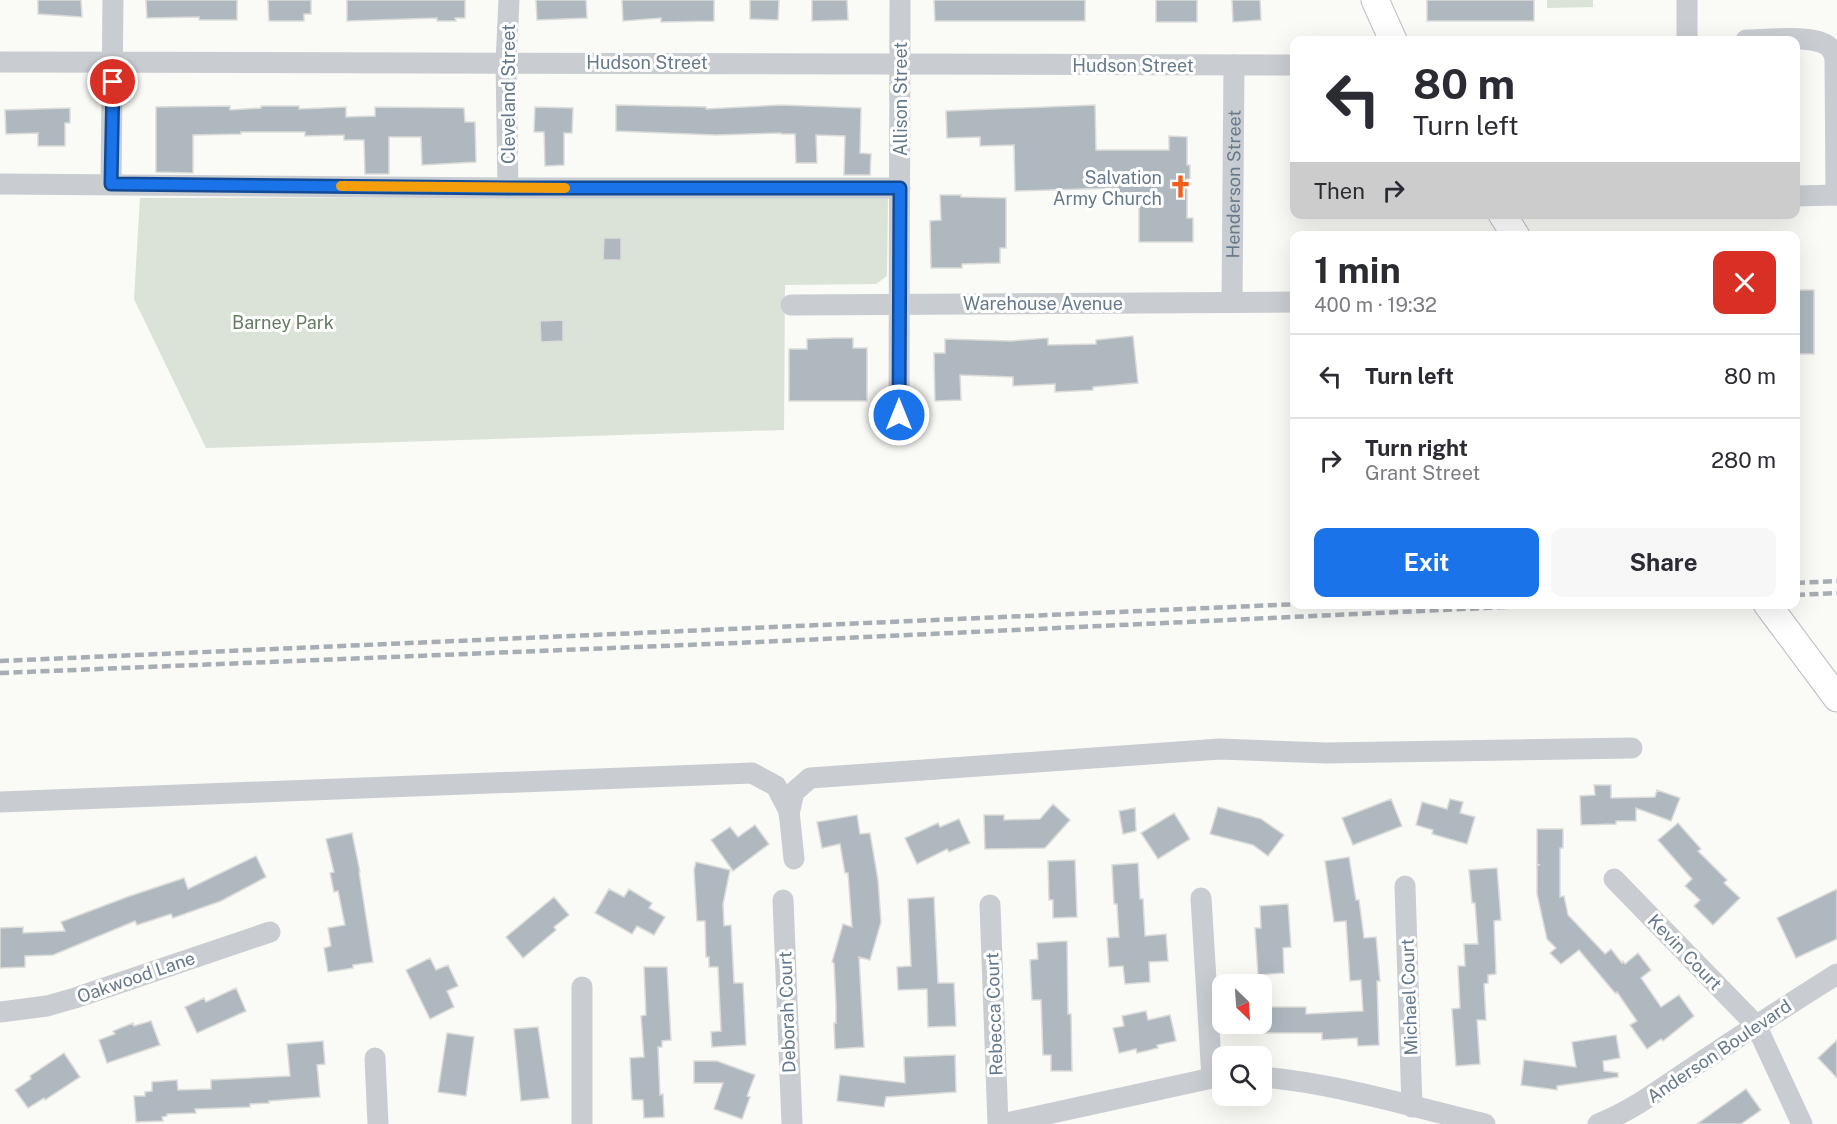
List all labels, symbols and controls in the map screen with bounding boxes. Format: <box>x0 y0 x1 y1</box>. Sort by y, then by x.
street label: Cleveland Street <box>498 24 519 164</box>
street label: Allison Street <box>890 42 911 156</box>
street label: Hudson Street <box>586 52 708 73</box>
street label: Hudson Street <box>1072 55 1194 76</box>
pin <box>87 56 138 107</box>
text: 80 m <box>1413 59 1515 108</box>
icon: left <box>1314 60 1392 138</box>
icon: arrive <box>96 65 129 98</box>
street label: Henderson Street <box>1222 109 1244 259</box>
text: Turn left <box>1413 109 1519 141</box>
place label: Salvation Army Church <box>1053 167 1162 209</box>
church icon: Salvation Army Church <box>1167 174 1193 200</box>
icon: right <box>1377 174 1410 207</box>
text: Then <box>1314 178 1365 204</box>
text: 1 min <box>1314 249 1401 291</box>
button: close <box>1713 251 1776 314</box>
street label: Warehouse Avenue <box>963 293 1123 314</box>
text: 400 m · 19:32 <box>1314 293 1437 317</box>
park label: Barney Park <box>232 312 334 333</box>
icon: left <box>1314 360 1347 393</box>
text: Turn left <box>1365 363 1454 389</box>
text: 80 m <box>1724 363 1776 389</box>
position arrow <box>867 383 931 447</box>
text: Turn right <box>1365 435 1468 461</box>
icon: right <box>1314 444 1347 477</box>
text: 280 m <box>1711 447 1776 473</box>
text: Grant Street <box>1365 461 1480 485</box>
button: Exit <box>1314 528 1539 597</box>
button: Share <box>1551 528 1776 597</box>
street label: Kevin Court <box>1644 910 1726 994</box>
street label: Michael Court <box>1396 938 1422 1056</box>
street label: Oakwood Lane <box>74 947 198 1007</box>
street label: Deborah Court <box>774 951 800 1073</box>
street label: Rebecca Court <box>981 952 1007 1076</box>
north arrow <box>1212 974 1272 1034</box>
map controls <box>1212 974 1272 1106</box>
street label: Anderson Boulevard <box>1643 995 1795 1107</box>
button: search <box>1212 1046 1272 1106</box>

